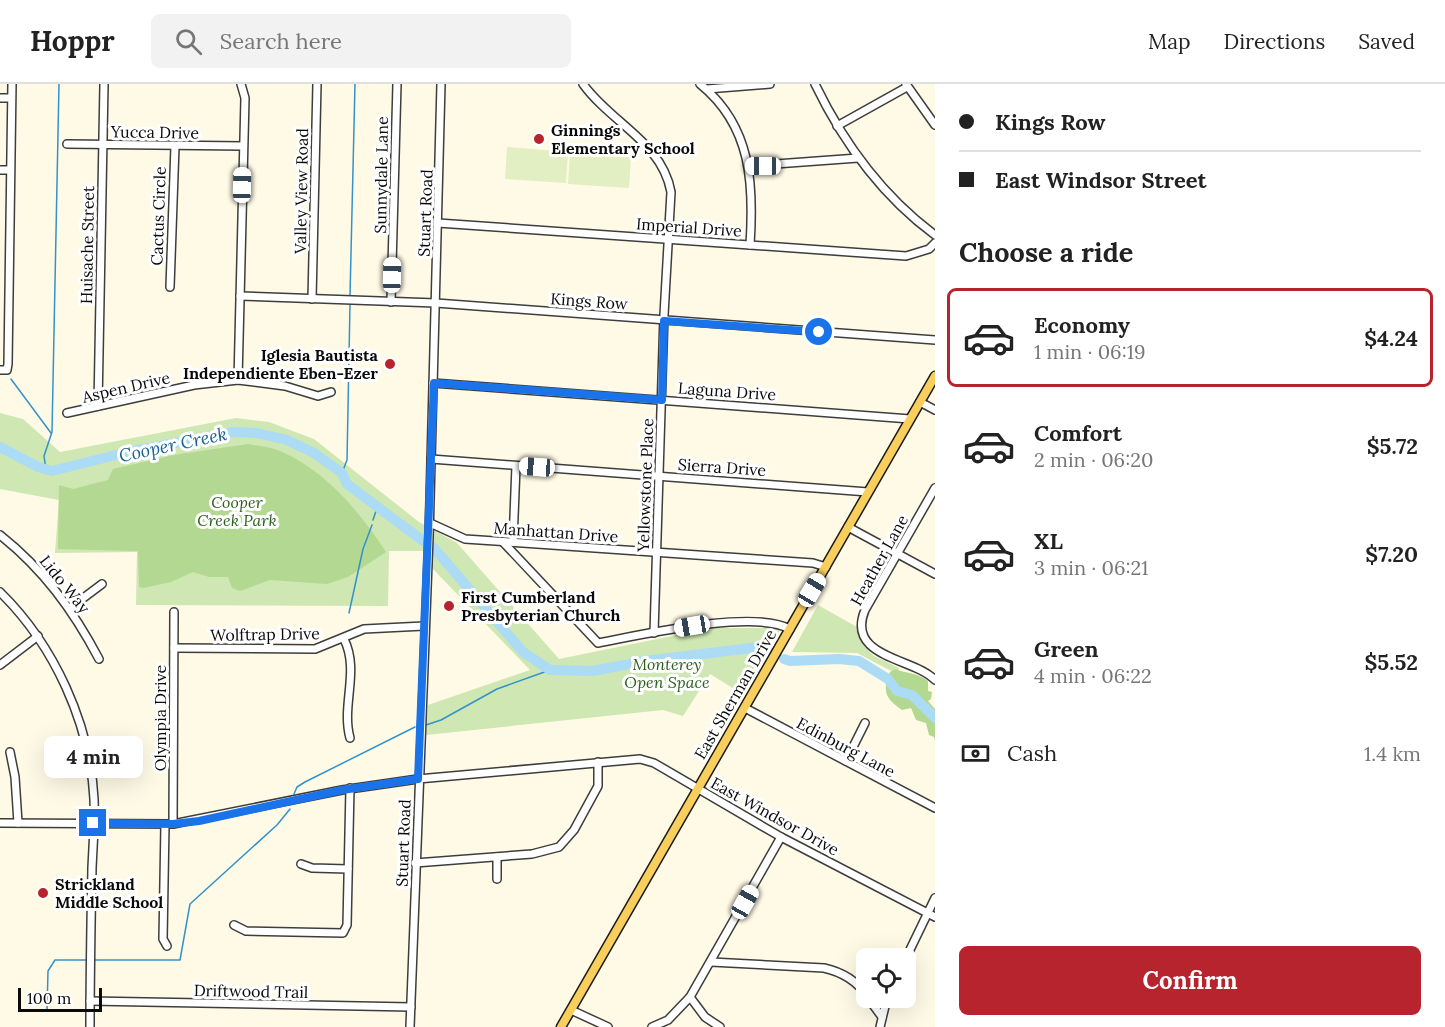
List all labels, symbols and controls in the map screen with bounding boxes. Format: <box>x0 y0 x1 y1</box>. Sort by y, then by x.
search box <box>151 14 571 68</box>
text: Hoppr <box>30 23 115 59</box>
icon: search <box>172 25 205 58</box>
text: Search here <box>220 27 342 55</box>
text: Map <box>1148 28 1191 55</box>
text: Directions <box>1224 28 1325 55</box>
text: Saved <box>1358 28 1415 55</box>
text: Kings Row <box>995 108 1105 136</box>
street label: Sunnydale Lane <box>370 116 392 234</box>
place label: Ginnings Elementary School <box>551 120 695 158</box>
street label: Yucca Drive <box>110 121 200 143</box>
street label: Valley View Road <box>290 128 312 255</box>
marker: Ginnings Elementary School <box>532 132 546 146</box>
car <box>745 157 781 175</box>
street label: Cactus Circle <box>146 166 170 266</box>
text: East Windsor Street <box>995 166 1207 194</box>
car <box>233 167 251 203</box>
street label: Stuart Road <box>413 168 437 257</box>
street label: Huisache Street <box>76 185 98 304</box>
street label: Imperial Drive <box>635 213 743 241</box>
text: Choose a ride <box>959 235 1133 269</box>
car <box>383 257 401 293</box>
street label: Kings Row <box>550 288 629 314</box>
icon: car <box>962 311 1016 365</box>
text: Economy <box>1034 311 1130 339</box>
route start <box>805 318 832 345</box>
text: $4.24 <box>1364 324 1418 352</box>
text: 1 min · 06:19 <box>1034 339 1146 364</box>
place label: Iglesia Bautista Independiente Eben-Ezer <box>183 345 379 383</box>
marker: Iglesia Bautista Independiente Eben-Ezer <box>383 357 397 371</box>
street label: Aspen Drive <box>79 367 172 407</box>
street label: Laguna Drive <box>677 378 777 404</box>
street label: Yellowstone Place <box>633 418 657 553</box>
icon: car <box>962 419 1016 473</box>
text: Comfort <box>1034 419 1122 447</box>
water label: Cooper Creek <box>117 422 229 467</box>
text: $5.72 <box>1367 432 1418 460</box>
text: 2 min · 06:20 <box>1034 447 1153 472</box>
street label: Sierra Drive <box>677 454 767 480</box>
car <box>518 457 556 477</box>
park label: Cooper Creek Park <box>197 492 277 530</box>
street label: Heather Lane <box>846 511 912 609</box>
street label: Manhattan Drive <box>493 518 619 546</box>
icon: car <box>962 527 1016 581</box>
text: XL <box>1034 527 1063 555</box>
text: $7.20 <box>1365 540 1418 568</box>
street label: Lido Way <box>36 551 95 617</box>
text: 3 min · 06:21 <box>1034 555 1149 580</box>
car <box>795 570 829 610</box>
place label: First Cumberland Presbyterian Church <box>461 587 621 625</box>
marker: First Cumberland Presbyterian Church <box>442 599 456 613</box>
car <box>673 614 711 638</box>
street label: Wolftrap Drive <box>210 623 320 645</box>
street label: East Sherman Drive <box>690 625 781 763</box>
icon: car <box>962 635 1016 689</box>
text: Green <box>1034 635 1099 663</box>
text: $5.52 <box>1364 648 1418 676</box>
park label: Monterey Open Space <box>624 654 710 692</box>
text: 4 min · 06:22 <box>1034 663 1152 688</box>
street label: Olympia Drive <box>150 665 170 771</box>
street label: Edinburg Lane <box>793 713 899 782</box>
callout: 4 min <box>44 736 142 778</box>
icon: cash <box>959 737 992 770</box>
text: Cash <box>1007 739 1057 767</box>
text: 1.4 km <box>1364 741 1421 766</box>
text: 4 min <box>67 744 120 769</box>
street label: East Windsor Drive <box>707 772 843 860</box>
street label: Stuart Road <box>391 798 415 887</box>
route end <box>79 809 106 836</box>
place label: Strickland Middle School <box>55 874 163 912</box>
car <box>728 882 762 922</box>
marker: Strickland Middle School <box>36 886 50 900</box>
button: Confirm <box>959 946 1421 1015</box>
map controls <box>856 948 916 1008</box>
button: locate <box>856 948 916 1008</box>
street label: Driftwood Trail <box>194 980 308 1002</box>
scale bar <box>18 985 102 1012</box>
text: 100 m <box>27 988 71 1008</box>

